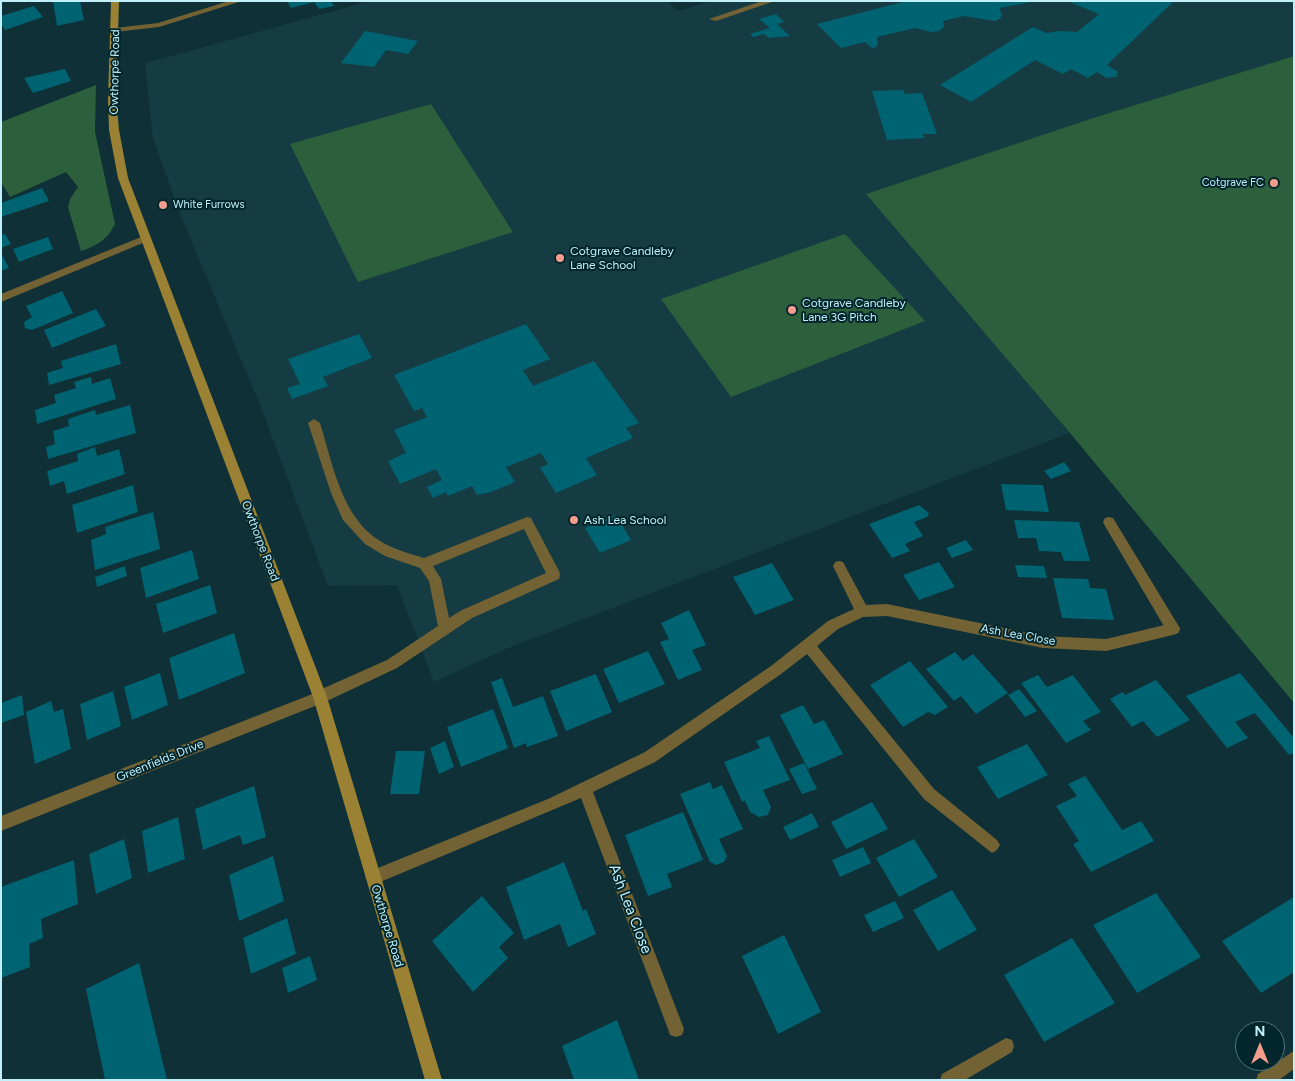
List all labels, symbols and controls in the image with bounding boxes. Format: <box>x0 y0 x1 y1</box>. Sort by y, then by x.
street label: Owthorpe Road <box>107 29 123 115</box>
place label: Cotgrave FC <box>1202 176 1264 190</box>
marker: Cotgrave FC <box>1268 177 1280 189</box>
place label: White Furrows <box>173 198 245 212</box>
marker: White Furrows <box>157 199 169 211</box>
place label: Cotgrave Candleby Lane School <box>570 244 674 272</box>
marker: Cotgrave Candleby Lane School <box>554 252 566 264</box>
place label: Cotgrave Candleby Lane 3G Pitch <box>802 296 906 324</box>
marker: Cotgrave Candleby Lane 3G Pitch <box>786 304 798 316</box>
street label: Owthorpe Road <box>238 499 282 583</box>
place label: Ash Lea School <box>584 513 666 527</box>
marker: Ash Lea School <box>568 514 580 526</box>
street label: Ash Lea Close <box>980 621 1056 649</box>
street label: Greenfields Drive <box>114 737 206 785</box>
street label: Ash Lea Close <box>605 862 655 956</box>
street label: Owthorpe Road <box>368 883 406 969</box>
north arrow <box>1235 1021 1285 1071</box>
text: N <box>1255 1023 1265 1040</box>

